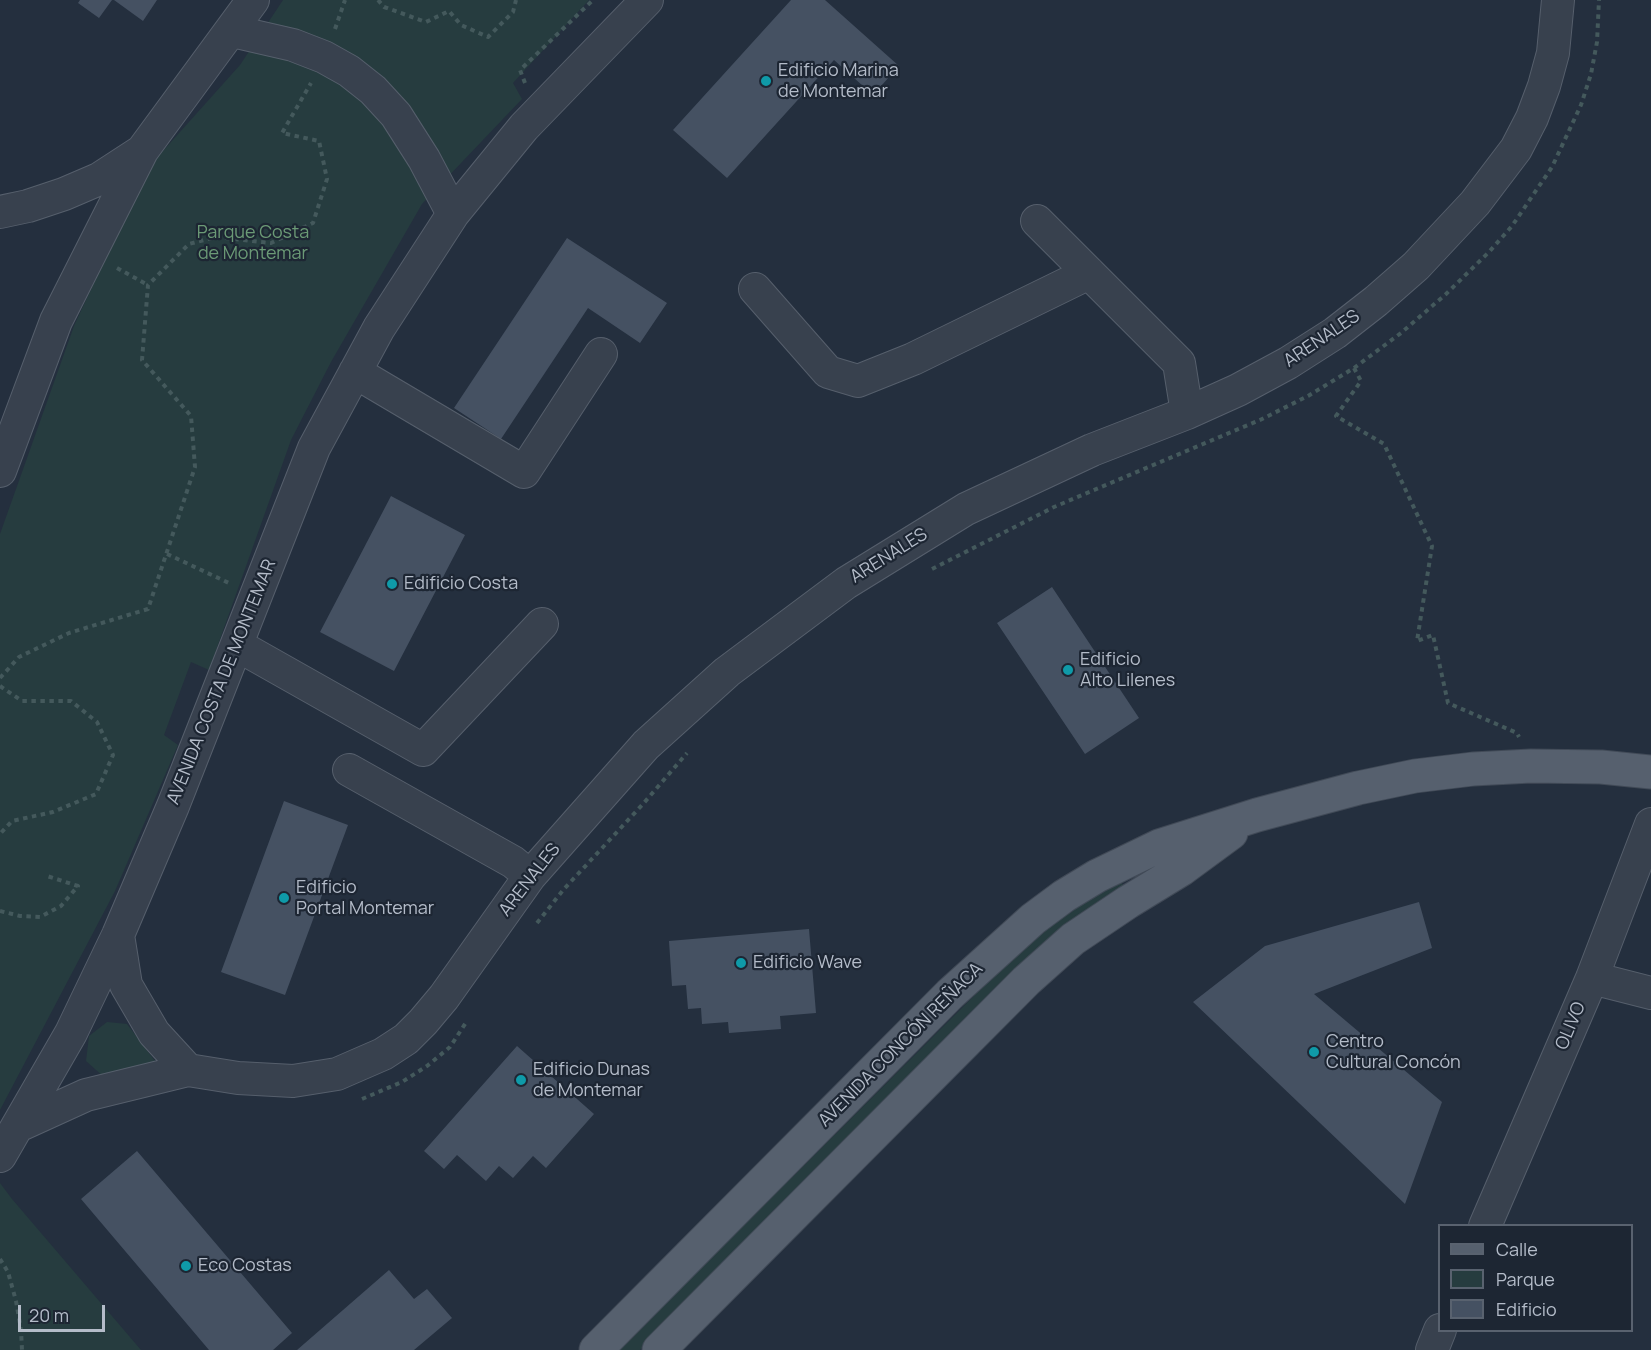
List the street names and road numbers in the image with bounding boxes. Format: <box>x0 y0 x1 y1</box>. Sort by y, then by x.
street label: ARENALES <box>1280 306 1364 372</box>
street label: ARENALES <box>846 524 932 588</box>
street label: AVENIDA COSTA DE MONTEMAR <box>163 556 281 808</box>
street label: ARENALES <box>495 839 565 921</box>
street label: AVENIDA CONCÓN REÑACA <box>814 958 988 1132</box>
street label: OLIVO <box>1551 999 1591 1053</box>

